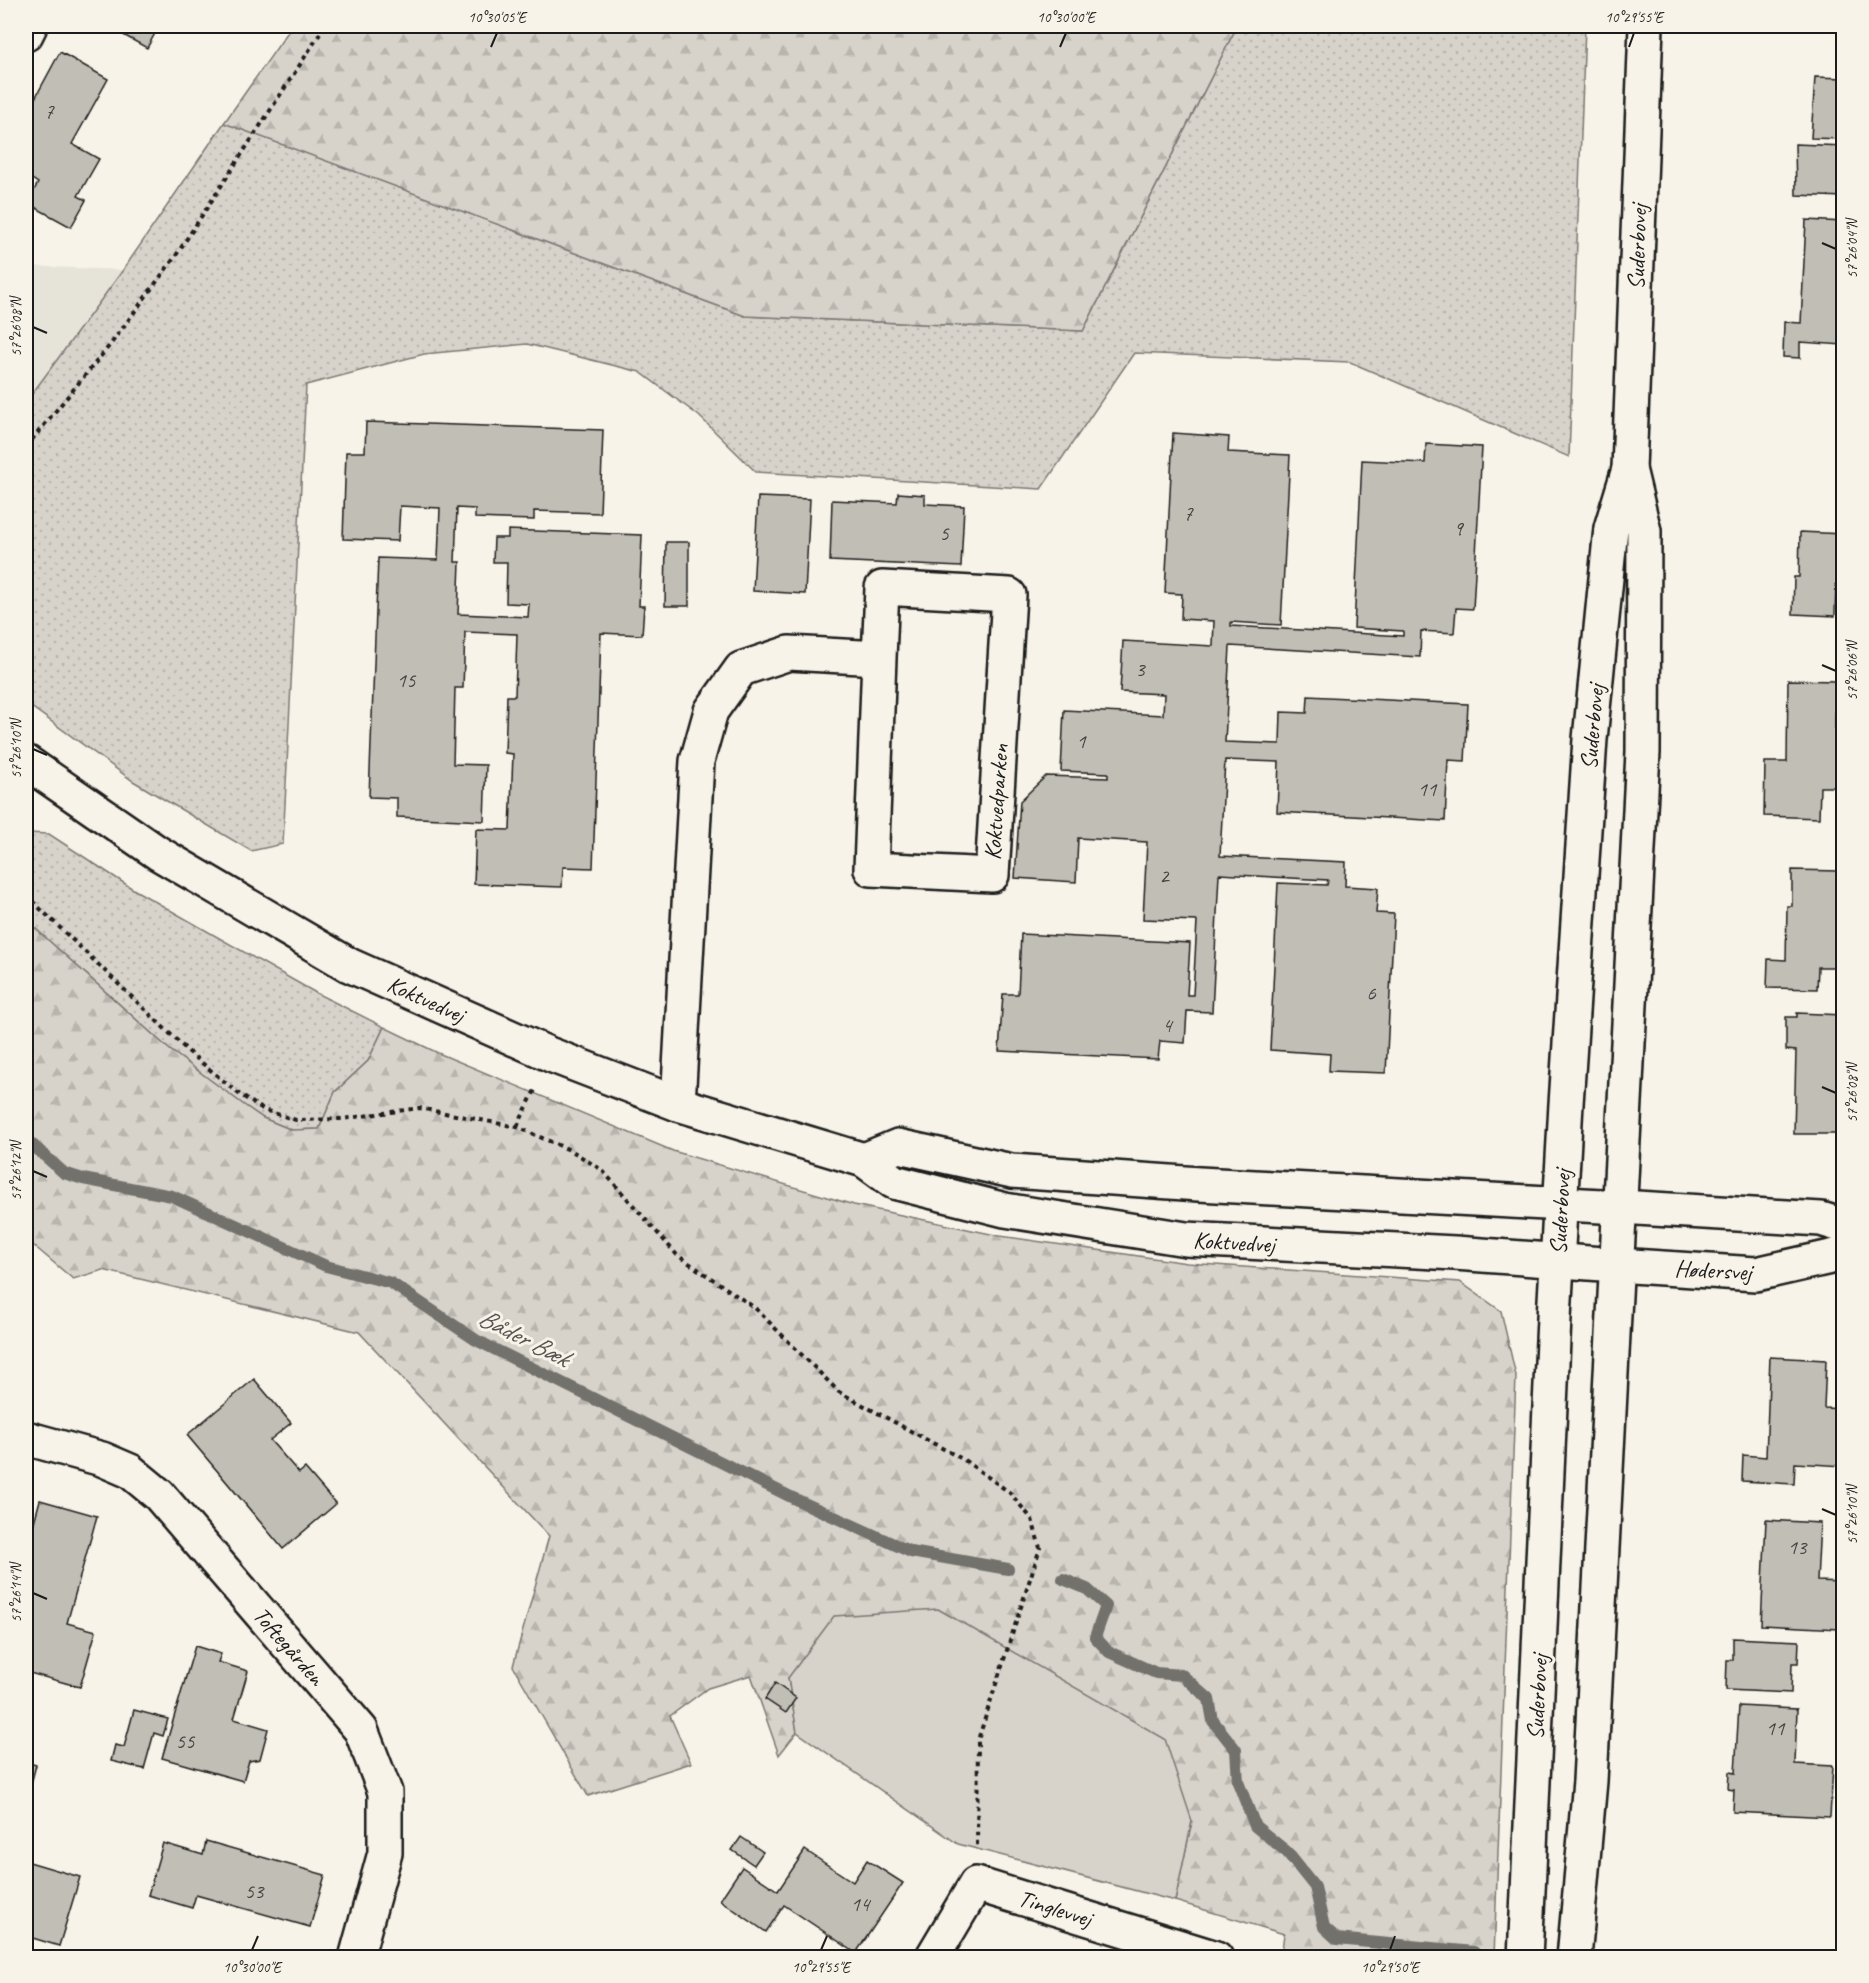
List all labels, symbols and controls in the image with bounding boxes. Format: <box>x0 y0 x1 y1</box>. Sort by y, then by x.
text: 10°30'05"E <box>468 8 528 27</box>
text: 10°30'00"E <box>1037 8 1097 27</box>
text: 10°29'55"E <box>1605 8 1665 27</box>
house number: 7 <box>44 98 55 124</box>
street label: Suderbovej <box>1621 201 1654 290</box>
text: 57°26'04"N <box>1843 216 1862 279</box>
text: 57°26'08"N <box>7 294 26 357</box>
house number: 7 <box>1183 500 1194 526</box>
house number: 9 <box>1453 515 1464 541</box>
house number: 5 <box>939 520 950 546</box>
text: 57°26'06"N <box>1843 638 1862 701</box>
house number: 3 <box>1135 656 1146 682</box>
house number: 15 <box>397 667 417 693</box>
street label: Suderbovej <box>1573 680 1611 771</box>
text: 57°26'10"N <box>7 716 26 779</box>
house number: 1 <box>1076 728 1087 754</box>
street label: Koktvedparken <box>977 743 1015 861</box>
house number: 11 <box>1418 776 1438 802</box>
house number: 2 <box>1159 863 1170 889</box>
street label: Koktvedvej <box>383 969 472 1031</box>
house number: 6 <box>1366 980 1376 1006</box>
house number: 4 <box>1162 1012 1174 1038</box>
text: 57°26'08"N <box>1843 1060 1862 1123</box>
text: 57°26'12"N <box>7 1138 26 1201</box>
street label: Suderbovej <box>1543 1165 1577 1255</box>
street label: Koktvedvej <box>1192 1225 1279 1259</box>
street label: Hødersvej <box>1674 1253 1755 1287</box>
water label: Båder Bæk <box>473 1301 579 1376</box>
text: 57°26'10"N <box>1843 1482 1862 1545</box>
house number: 13 <box>1788 1534 1808 1560</box>
text: 57°26'14"N <box>7 1560 26 1623</box>
street label: Toftegården <box>247 1600 332 1692</box>
street label: Suderbovej <box>1520 1650 1554 1740</box>
house number: 11 <box>1766 1715 1786 1741</box>
house number: 55 <box>176 1728 196 1754</box>
house number: 53 <box>245 1878 265 1904</box>
street label: Tinglevvej <box>1015 1883 1098 1934</box>
house number: 14 <box>851 1891 872 1917</box>
text: 10°30'00"E <box>223 1958 283 1977</box>
text: 10°29'55"E <box>792 1958 852 1977</box>
text: 10°29'50"E <box>1361 1958 1421 1977</box>

